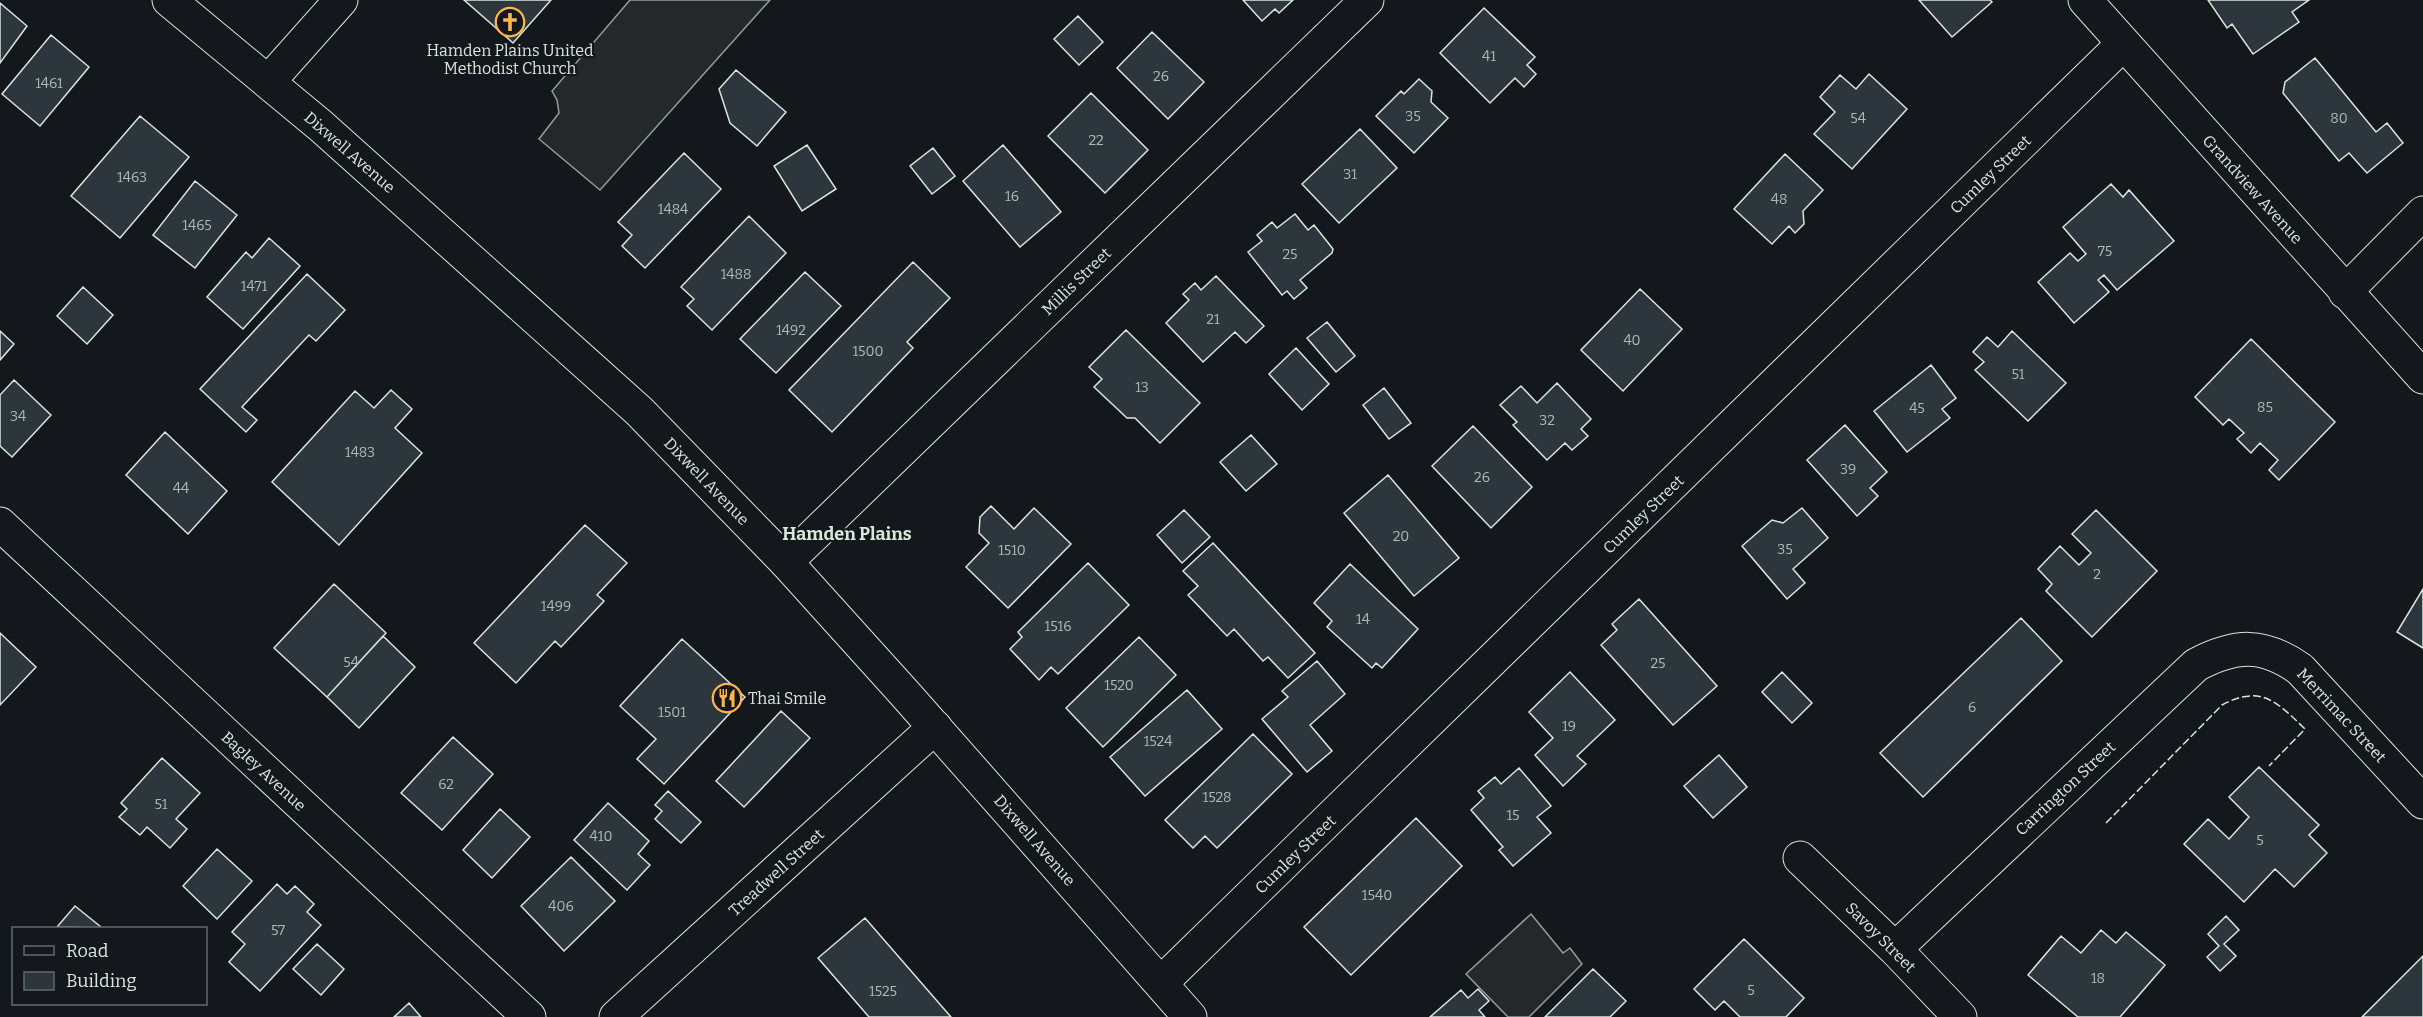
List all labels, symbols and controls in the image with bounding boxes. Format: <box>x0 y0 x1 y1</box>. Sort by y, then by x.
church icon: Hamden Plains United Methodist Church <box>494 6 526 38</box>
place label: Hamden Plains United Methodist Church <box>427 41 594 78</box>
house number: 41 <box>1482 48 1496 65</box>
house number: 26 <box>1153 68 1169 85</box>
house number: 1461 <box>35 75 63 92</box>
street label: Dixwell Avenue <box>300 108 399 197</box>
house number: 35 <box>1405 108 1421 125</box>
house number: 54 <box>1850 110 1866 127</box>
house number: 80 <box>2330 110 2348 127</box>
street label: Cumley Street <box>1946 131 2035 218</box>
street label: Grandview Avenue <box>2199 131 2307 248</box>
house number: 22 <box>1088 132 1104 149</box>
house number: 31 <box>1343 166 1357 183</box>
house number: 1463 <box>117 169 147 186</box>
house number: 16 <box>1005 188 1019 205</box>
house number: 48 <box>1771 191 1787 208</box>
house number: 1484 <box>658 201 688 218</box>
house number: 1465 <box>182 217 212 234</box>
street label: Millis Street <box>1038 243 1115 319</box>
house number: 75 <box>2098 243 2112 260</box>
house number: 25 <box>1282 246 1298 263</box>
house number: 1488 <box>721 266 751 283</box>
house number: 1471 <box>241 278 268 295</box>
house number: 21 <box>1206 311 1220 328</box>
house number: 1492 <box>776 322 806 339</box>
house number: 40 <box>1623 332 1641 349</box>
house number: 1500 <box>852 343 884 360</box>
house number: 51 <box>2012 366 2025 383</box>
house number: 13 <box>1135 379 1149 396</box>
house number: 85 <box>2257 399 2273 416</box>
house number: 45 <box>1909 400 1925 417</box>
house number: 34 <box>10 408 26 425</box>
house number: 32 <box>1539 412 1555 429</box>
street label: Dixwell Avenue <box>660 434 753 529</box>
house number: 1483 <box>345 444 375 461</box>
house number: 39 <box>1840 461 1856 478</box>
house number: 26 <box>1474 469 1490 486</box>
street label: Cumley Street <box>1599 471 1688 558</box>
house number: 44 <box>173 480 189 497</box>
district label: Hamden Plains <box>782 523 912 545</box>
house number: 20 <box>1393 528 1409 545</box>
house number: 35 <box>1777 541 1793 558</box>
house number: 1510 <box>998 542 1026 559</box>
house number: 2 <box>2093 566 2101 583</box>
house number: 1499 <box>541 598 571 615</box>
house number: 14 <box>1356 611 1370 628</box>
house number: 1516 <box>1045 618 1071 635</box>
house number: 54 <box>343 654 359 671</box>
house number: 25 <box>1650 655 1666 672</box>
street label: Merrimac Street <box>2293 664 2390 767</box>
house number: 1520 <box>1104 677 1134 694</box>
restaurant icon: Thai Smile <box>711 682 743 714</box>
place label: Thai Smile <box>748 689 826 708</box>
house number: 6 <box>1968 699 1976 716</box>
house number: 1501 <box>658 704 686 721</box>
house number: 19 <box>1562 718 1576 735</box>
street label: Bagley Avenue <box>218 727 310 815</box>
house number: 1524 <box>1144 733 1172 750</box>
street label: Carrington Street <box>2012 737 2119 839</box>
house number: 62 <box>438 776 454 793</box>
house number: 1528 <box>1203 789 1231 806</box>
street label: Dixwell Avenue <box>990 791 1079 890</box>
house number: 51 <box>155 796 168 813</box>
house number: 15 <box>1506 807 1520 824</box>
street label: Cumley Street <box>1251 811 1340 898</box>
street label: Treadwell Street <box>725 825 828 920</box>
house number: 410 <box>590 828 612 845</box>
house number: 5 <box>2256 832 2264 849</box>
house number: 1540 <box>1362 887 1392 904</box>
house number: 406 <box>548 898 574 915</box>
street label: Savoy Street <box>1842 898 1920 977</box>
house number: 57 <box>271 922 285 939</box>
legend <box>12 927 207 1005</box>
text: Road <box>66 940 109 962</box>
text: Building <box>66 970 137 992</box>
house number: 18 <box>2091 970 2105 987</box>
house number: 5 <box>1747 982 1755 999</box>
house number: 1525 <box>869 983 897 1000</box>

